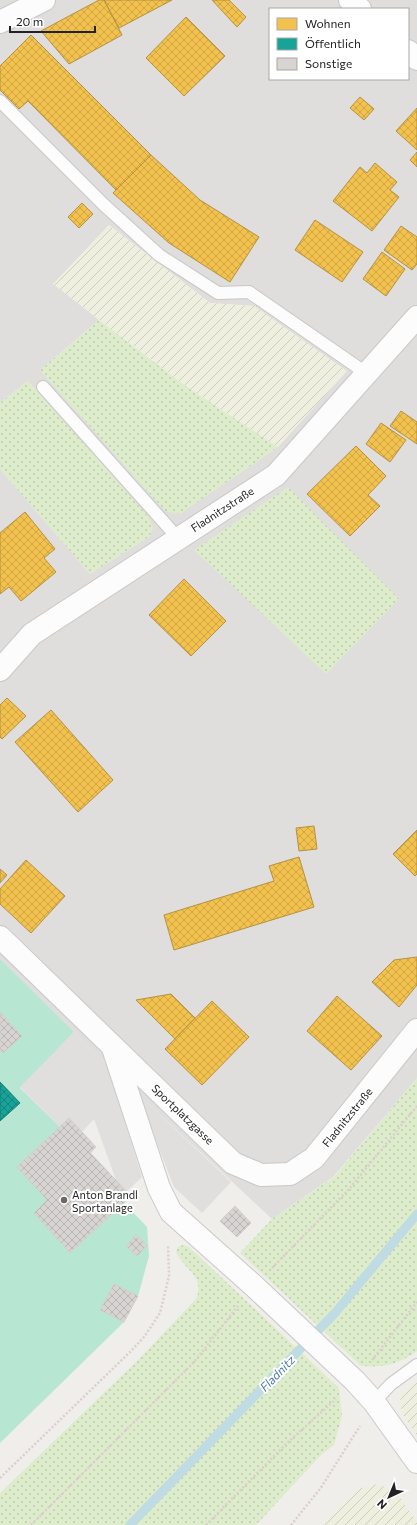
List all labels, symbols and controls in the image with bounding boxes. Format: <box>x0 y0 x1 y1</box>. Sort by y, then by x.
scale bar <box>10 8 95 34</box>
legend <box>269 8 409 80</box>
text: 20 m <box>16 14 43 28</box>
text: Wohnen <box>305 16 351 30</box>
text: Öffentlich <box>305 36 361 50</box>
text: Sonstige <box>305 56 352 70</box>
street label: Fladnitzstraße <box>188 484 256 534</box>
street label: Sportplatzgasse <box>149 1081 217 1147</box>
street label: Fladnitzstraße <box>319 1085 375 1149</box>
place label: Anton Brandl Sportanlage <box>72 1188 138 1214</box>
marker: Anton Brandl Sportanlage <box>59 1195 69 1205</box>
water label: Fladnitz <box>257 1352 297 1394</box>
north arrow <box>369 1477 409 1517</box>
text: N <box>374 1497 389 1512</box>

